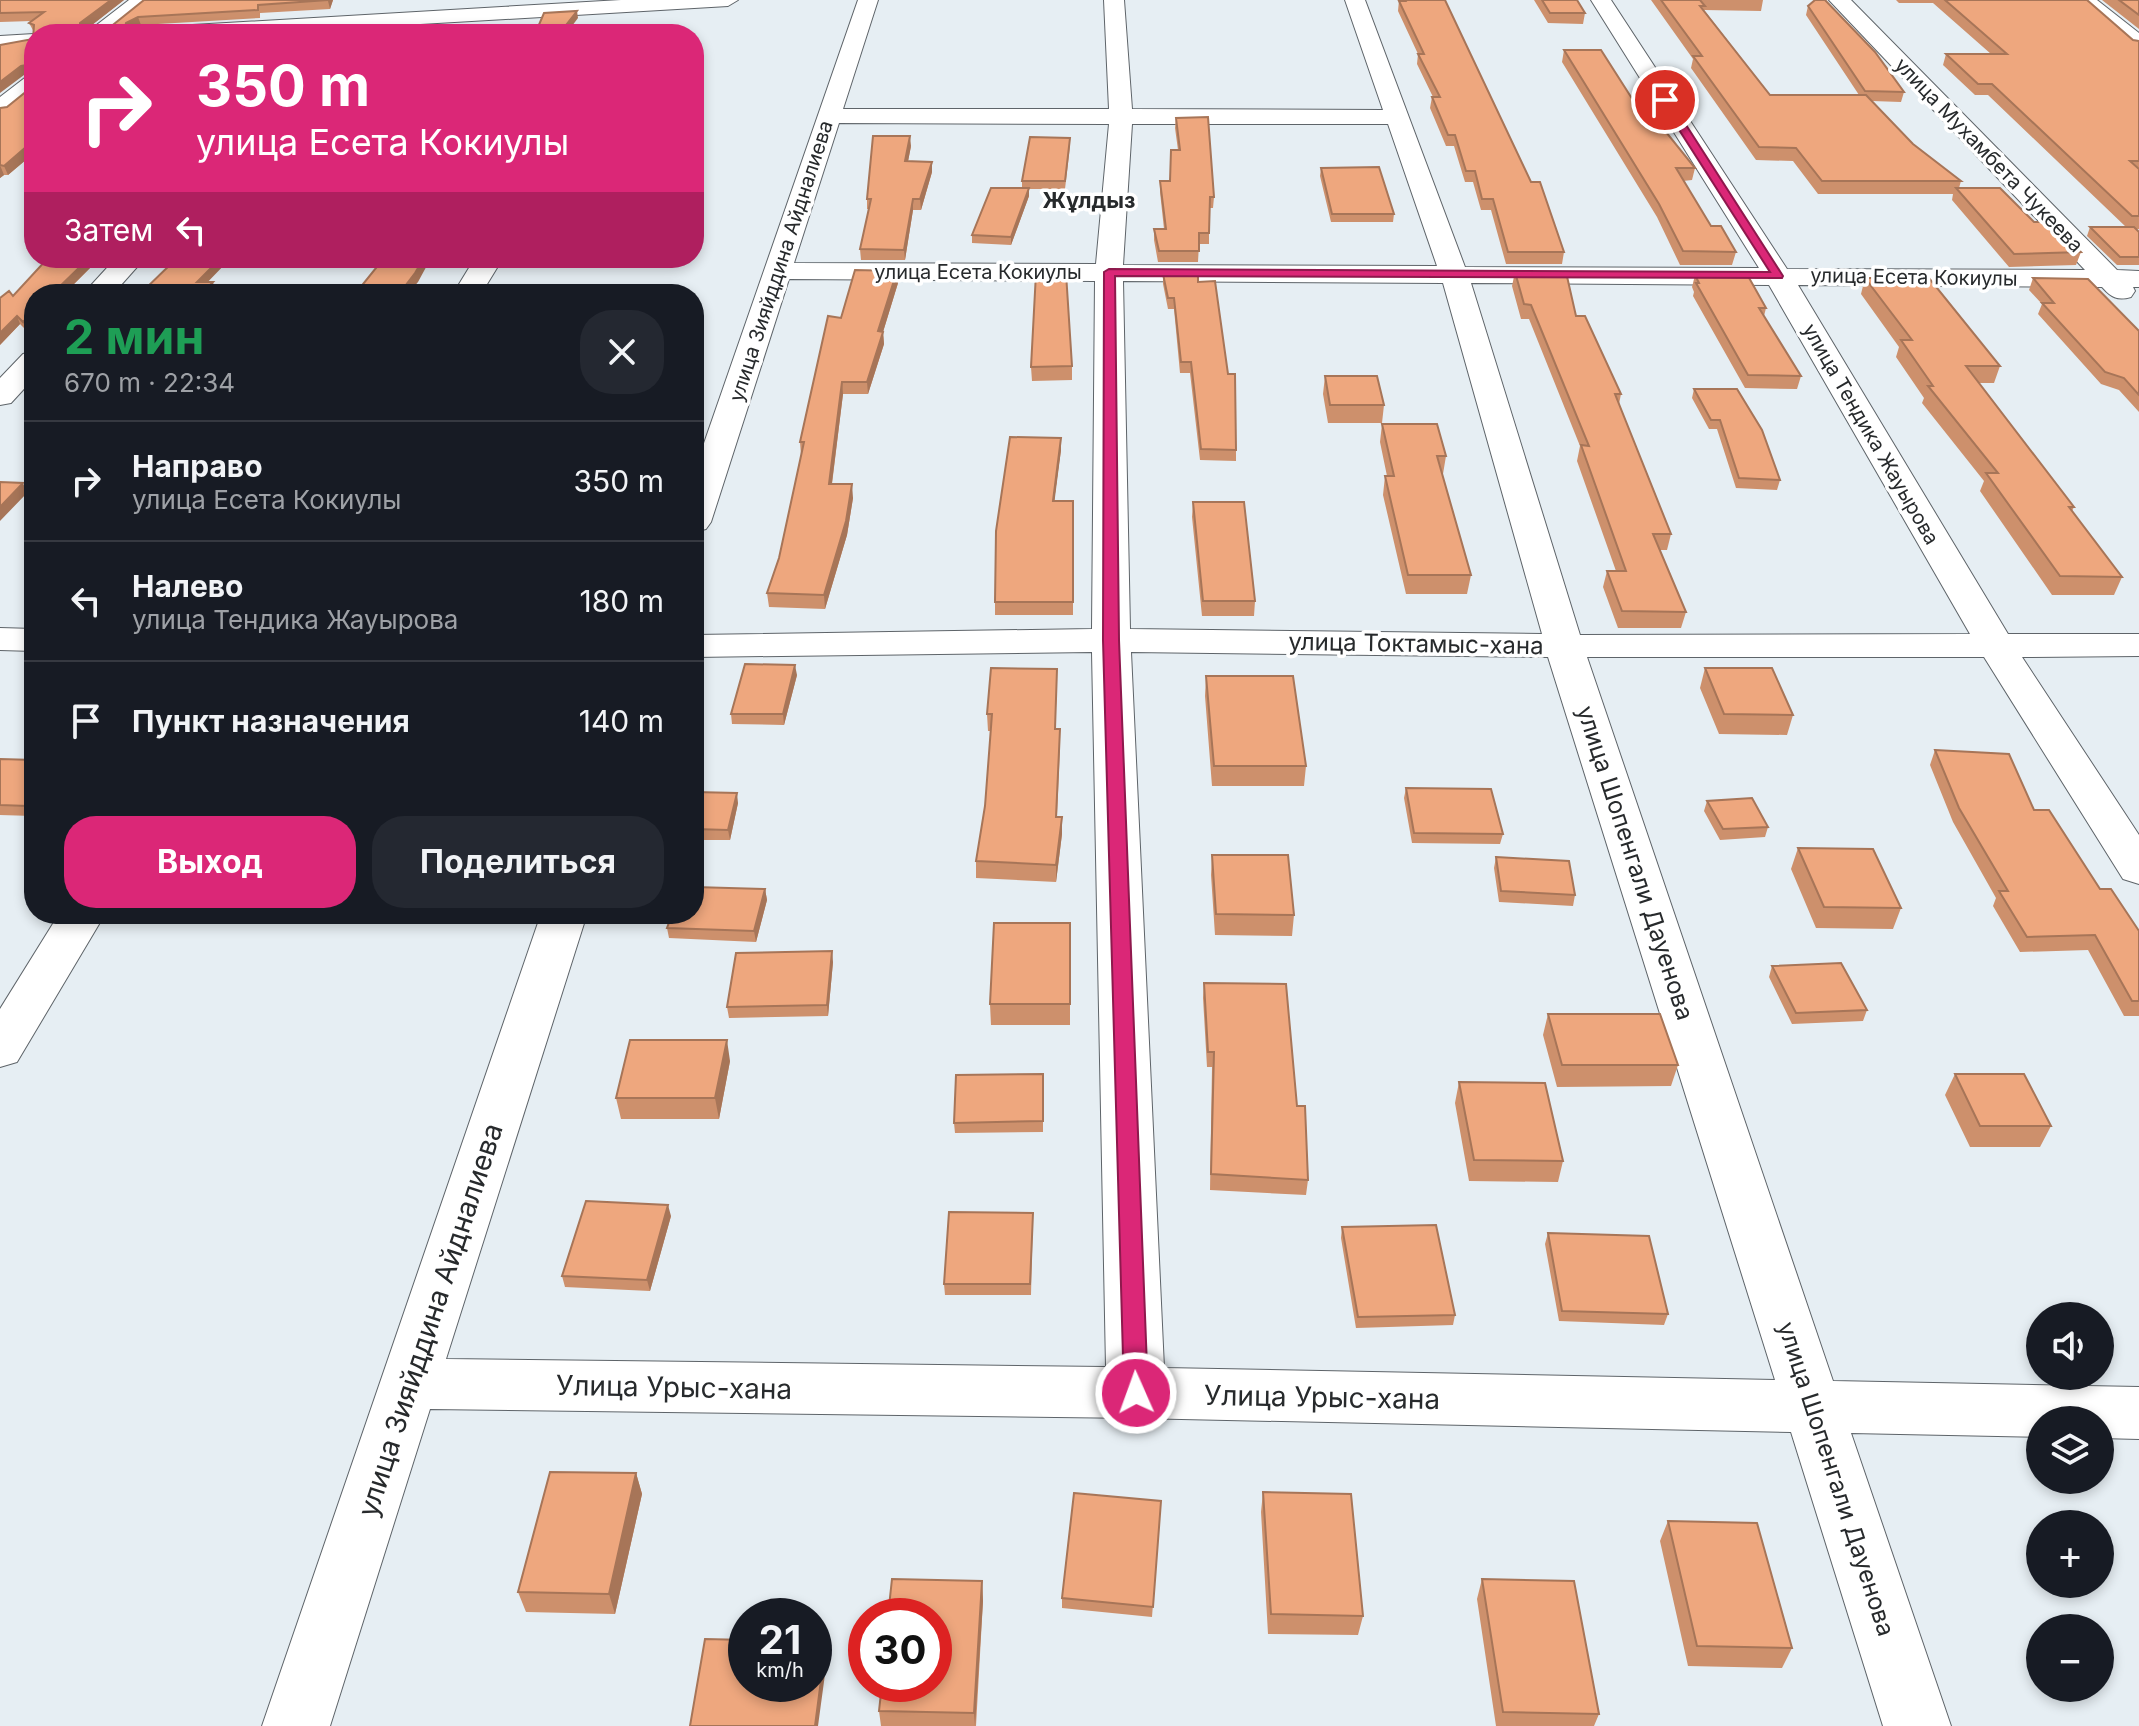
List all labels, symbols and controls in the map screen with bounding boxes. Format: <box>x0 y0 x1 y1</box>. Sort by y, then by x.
text: 350 m <box>196 52 370 120</box>
street label: улица Мухамбета Чукеева <box>1890 53 2088 257</box>
icon: right <box>64 56 168 160</box>
pin <box>1631 66 1699 134</box>
icon: arrive <box>1643 78 1687 122</box>
street label: улица Зияйддина Айдналиева <box>724 118 838 404</box>
text: улица Есета Кокиулы <box>196 120 569 164</box>
district label: Жұлдыз <box>1043 187 1135 213</box>
icon: left <box>169 208 213 252</box>
text: Затем <box>64 212 153 248</box>
street label: улица Есета Кокиулы <box>874 260 1082 284</box>
street label: улица Есета Кокиулы <box>1810 263 2018 291</box>
text: 2 мин <box>64 307 204 366</box>
button: close <box>580 310 664 394</box>
street label: улица Тендика Жауырова <box>1798 319 1944 549</box>
text: 670 m · 22:34 <box>64 367 235 398</box>
text: Направо <box>132 448 263 484</box>
icon: right <box>64 459 108 503</box>
text: 350 m <box>574 463 664 499</box>
text: улица Есета Кокиулы <box>132 484 402 515</box>
text: Налево <box>132 568 244 604</box>
icon: left <box>64 579 108 623</box>
text: 180 m <box>580 583 664 619</box>
text: улица Тендика Жауырова <box>132 604 458 635</box>
street label: улица Токтамыс-хана <box>1288 627 1544 660</box>
icon: arrive <box>64 699 108 743</box>
street label: улица Шопенгали Дауенова <box>1571 702 1700 1024</box>
text: Пункт назначения <box>132 703 410 739</box>
text: 140 m <box>579 703 664 739</box>
button: Выход <box>64 816 356 908</box>
button: Поделиться <box>372 816 664 908</box>
street label: улица Зияйддина Айдналиева <box>350 1119 510 1521</box>
map controls <box>2026 1302 2114 1702</box>
button: sound <box>2026 1302 2114 1390</box>
street label: улица Шопенгали Дауенова <box>1772 1318 1901 1640</box>
position arrow <box>1094 1351 1178 1435</box>
street label: Улица Урыс-хана <box>556 1368 792 1406</box>
street label: Улица Урыс-хана <box>1204 1378 1440 1416</box>
button: layers <box>2026 1406 2114 1494</box>
button: + <box>2026 1510 2114 1598</box>
speed limit sign: 30 <box>848 1598 952 1702</box>
button: − <box>2026 1614 2114 1702</box>
text: 21 <box>759 1615 801 1664</box>
text: km/h <box>756 1658 804 1682</box>

